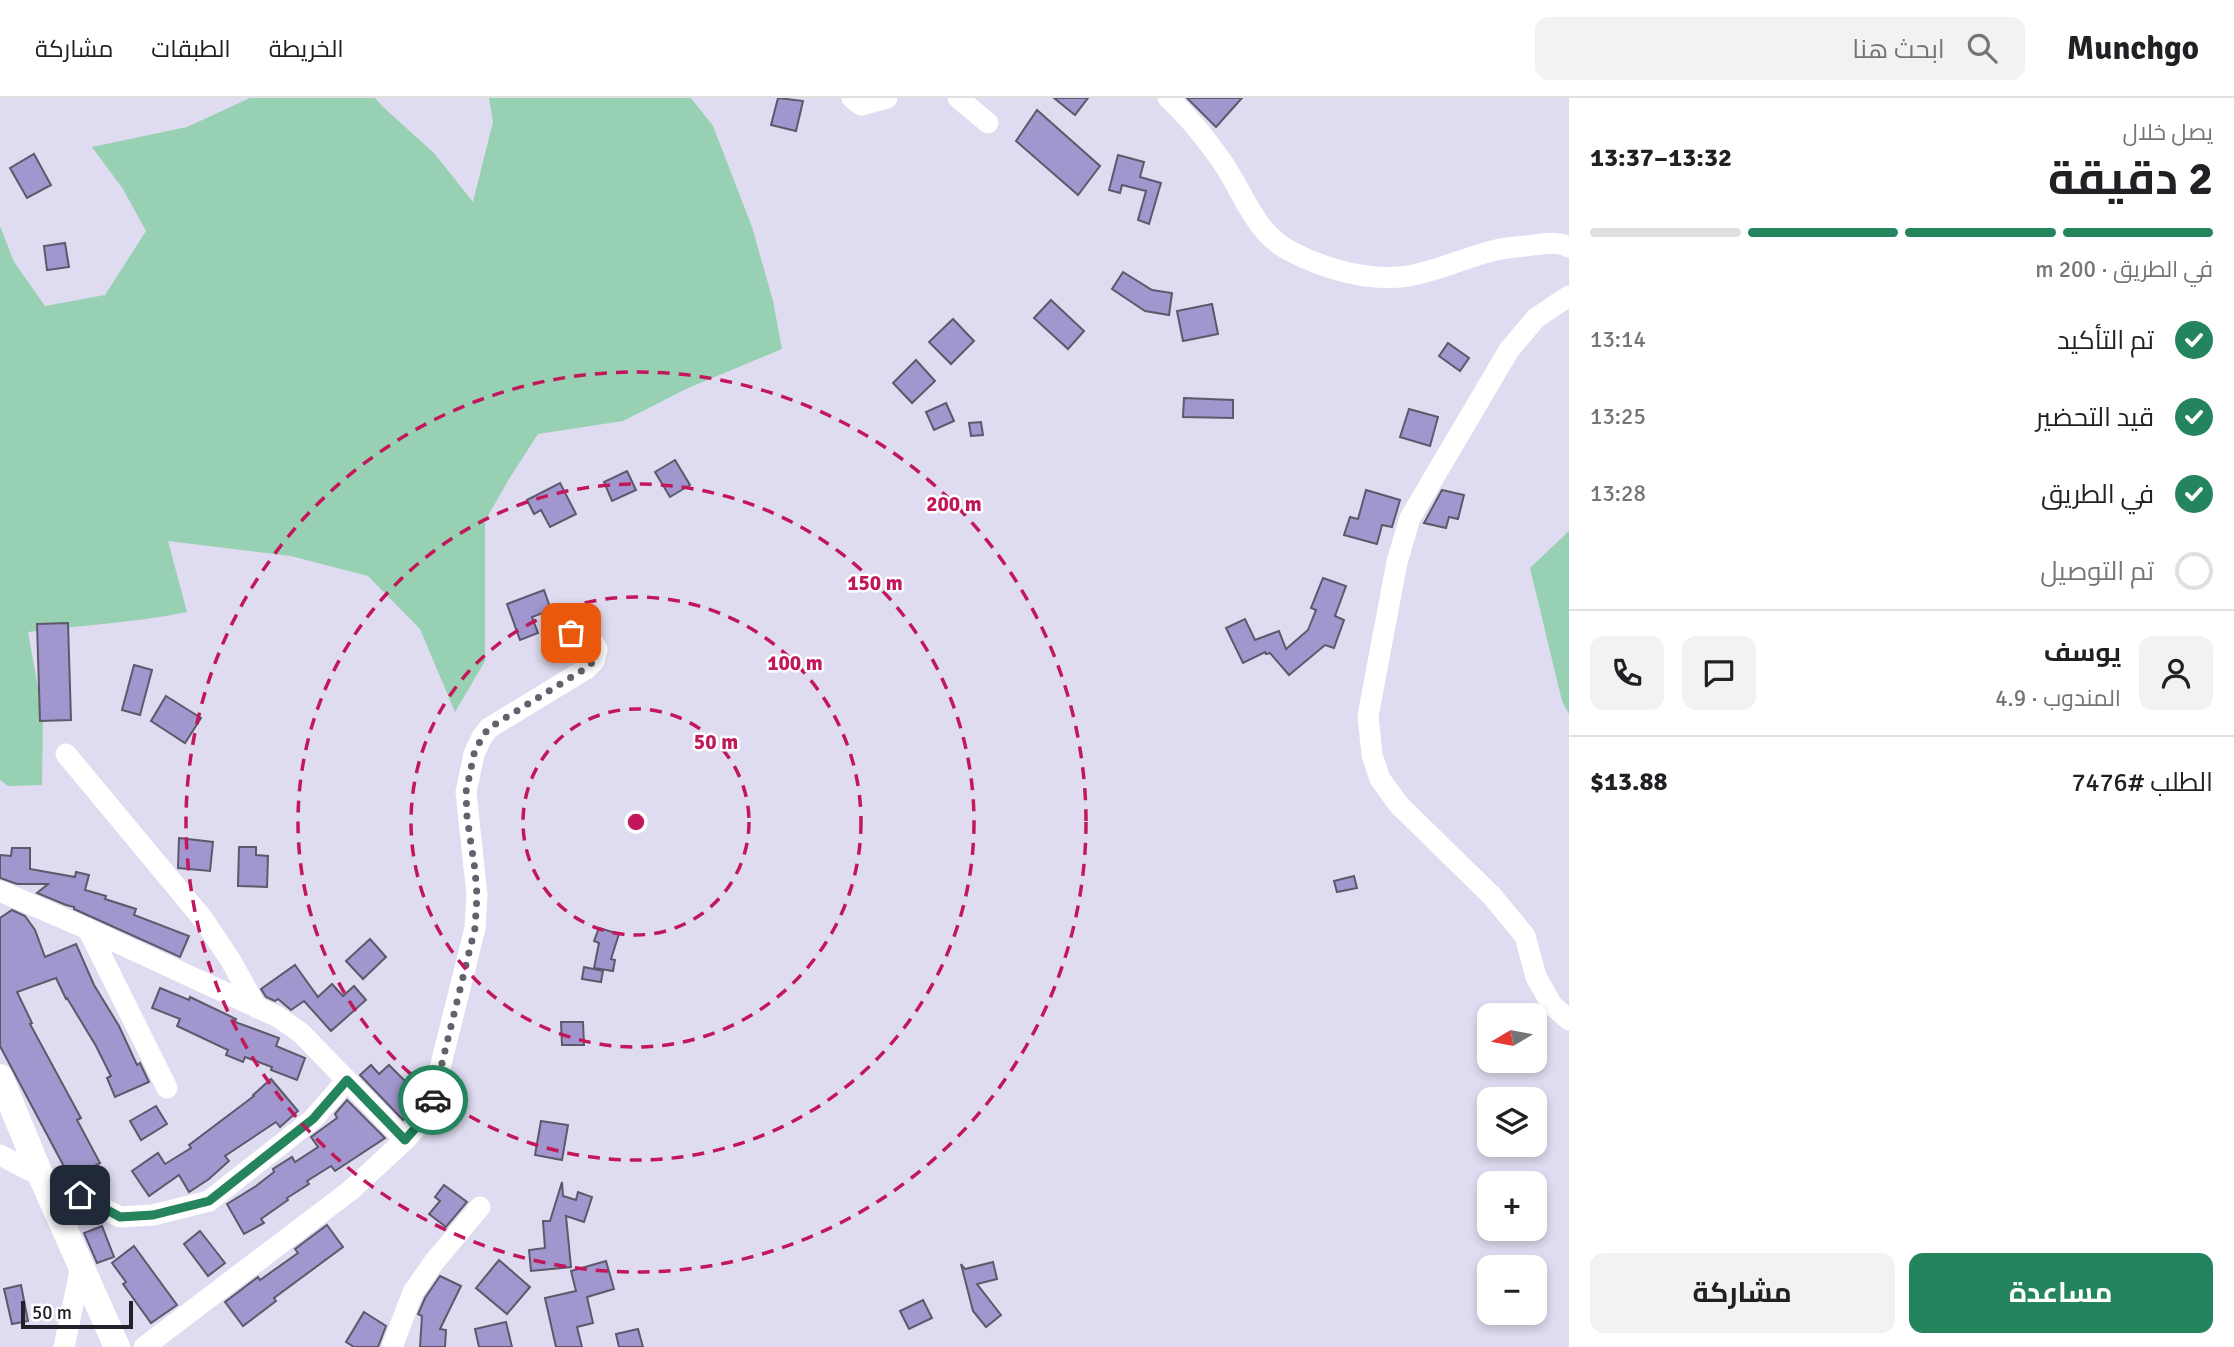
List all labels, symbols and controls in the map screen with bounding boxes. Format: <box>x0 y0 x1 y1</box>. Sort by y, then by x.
search box <box>1535 17 2025 80</box>
text: Munchgo <box>2067 28 2199 69</box>
icon: search <box>1963 29 2001 67</box>
text: مشاركة <box>35 34 113 64</box>
text: الطبقات <box>151 34 231 64</box>
text: الخريطة <box>269 34 344 64</box>
text: ابحث هنا <box>1852 34 1945 66</box>
text: يصل خلال <box>2123 118 2213 147</box>
text: 13:32–13:37 <box>1590 142 1732 174</box>
text: 2 دقيقة <box>2048 151 2213 207</box>
text: في الطريق · 200 m <box>2035 255 2213 284</box>
icon: check <box>2175 321 2213 359</box>
text: 13:14 <box>1590 325 1646 354</box>
text: تم التأكيد <box>2057 325 2154 357</box>
icon: check <box>2175 398 2213 436</box>
text: 13:25 <box>1590 402 1646 431</box>
text: قيد التحضير <box>2036 402 2154 434</box>
icon: check <box>2175 475 2213 513</box>
text: 13:28 <box>1590 479 1646 508</box>
text: في الطريق <box>2041 479 2154 511</box>
text: 200 m <box>926 491 982 517</box>
text: تم التوصيل <box>2040 556 2154 588</box>
text: 150 m <box>847 570 903 596</box>
pin <box>541 603 601 663</box>
icon: bag <box>552 614 590 652</box>
button: phone <box>1590 636 1664 710</box>
button: chat <box>1682 636 1756 710</box>
button: person <box>2139 636 2213 710</box>
text: يوسف <box>2044 637 2121 669</box>
text: 100 m <box>767 650 823 676</box>
text: المندوب · 4.9 <box>1995 684 2121 713</box>
text: 50 m <box>694 729 738 755</box>
text: $13.88 <box>1590 766 1668 798</box>
text: الطلب #7476 <box>2071 767 2213 799</box>
centre of rings <box>624 810 648 834</box>
north arrow <box>1477 1003 1547 1073</box>
map controls <box>1477 1003 1547 1325</box>
courier <box>398 1065 468 1135</box>
icon: car <box>414 1081 452 1119</box>
button: layers <box>1477 1087 1547 1157</box>
pin <box>50 1165 110 1225</box>
button: + <box>1477 1171 1547 1241</box>
icon: home <box>61 1176 99 1214</box>
button: مشاركة <box>1590 1253 1895 1333</box>
button: مساعدة <box>1909 1253 2213 1333</box>
button: − <box>1477 1255 1547 1325</box>
scale bar <box>21 1298 133 1330</box>
text: 50 m <box>32 1301 72 1325</box>

